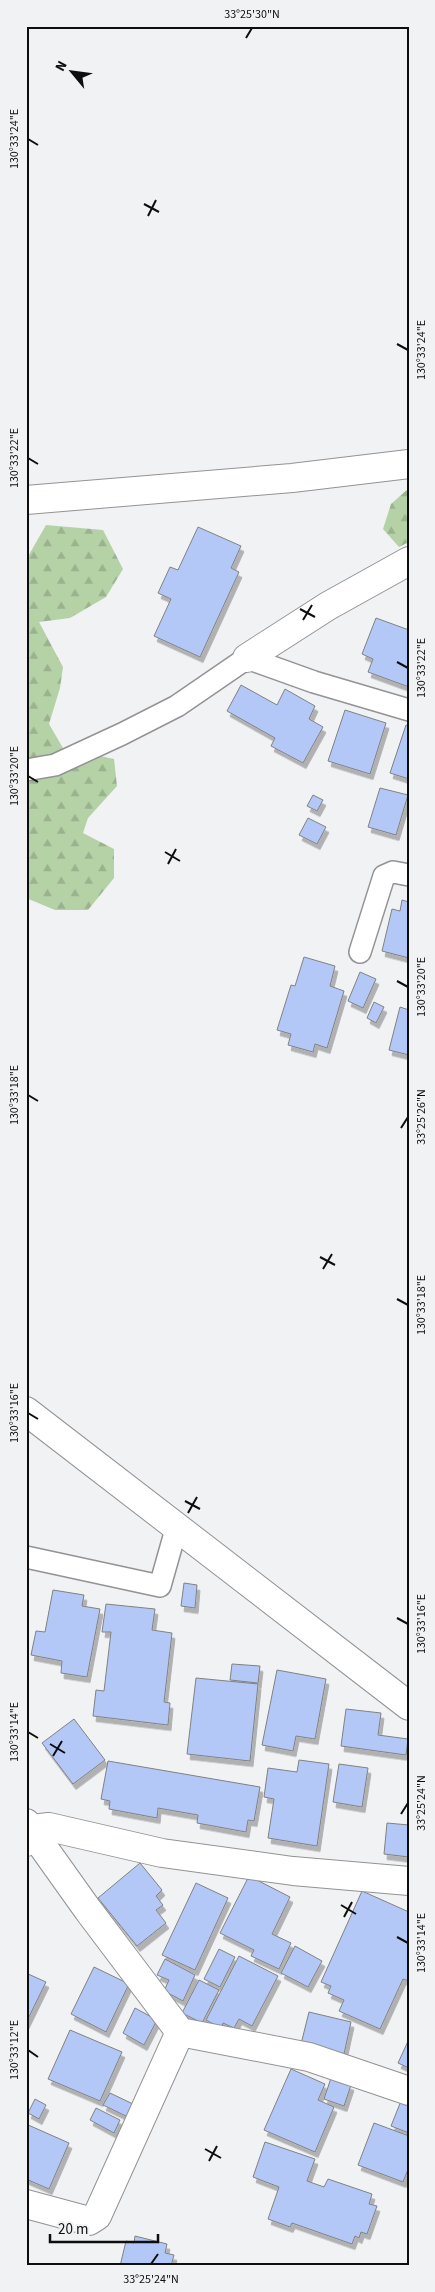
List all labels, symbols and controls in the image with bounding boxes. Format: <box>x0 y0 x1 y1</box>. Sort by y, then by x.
text: 33°25'30"N <box>224 6 280 23</box>
north arrow <box>48 48 98 98</box>
text: N <box>51 57 73 75</box>
text: 130°33'24"E <box>6 109 23 169</box>
text: 130°33'24"E <box>413 320 430 380</box>
text: 130°33'22"E <box>6 428 23 488</box>
text: 130°33'22"E <box>413 638 430 698</box>
text: 130°33'20"E <box>6 746 23 806</box>
text: 130°33'20"E <box>413 957 430 1017</box>
text: 130°33'18"E <box>6 1065 23 1125</box>
text: 33°25'26"N <box>413 1089 430 1145</box>
text: 130°33'18"E <box>413 1275 430 1335</box>
text: 130°33'16"E <box>6 1383 23 1443</box>
text: 130°33'16"E <box>413 1594 430 1654</box>
text: 130°33'14"E <box>6 1702 23 1762</box>
text: 33°25'24"N <box>413 1775 430 1831</box>
text: 130°33'14"E <box>413 1913 430 1973</box>
text: 130°33'12"E <box>6 2020 23 2080</box>
scale bar <box>50 2212 158 2244</box>
text: 20 m <box>58 2219 88 2240</box>
text: 33°25'24"N <box>123 2271 179 2288</box>

